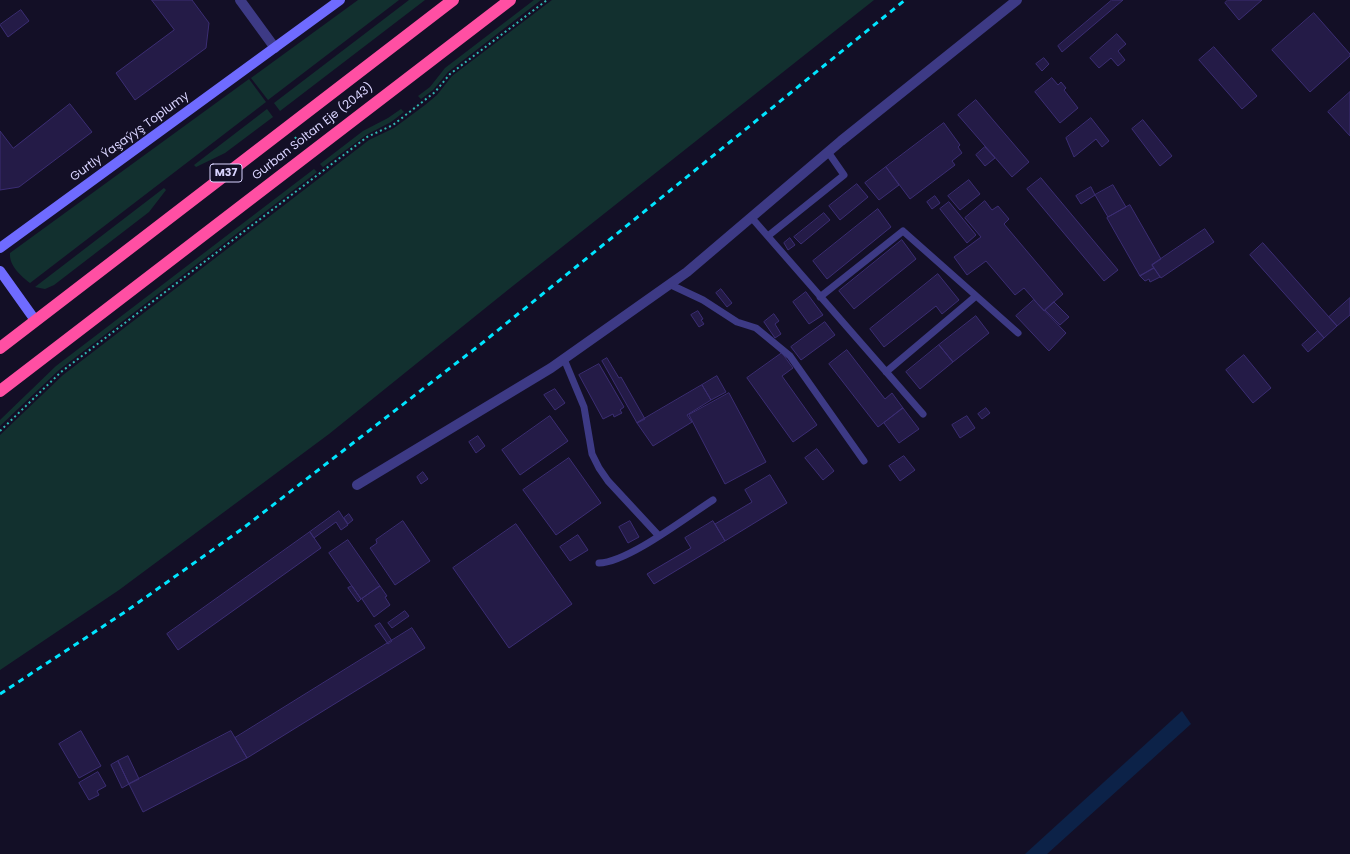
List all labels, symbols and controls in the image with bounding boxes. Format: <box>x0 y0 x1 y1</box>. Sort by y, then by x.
street label: Gurban Soltan Eje (2043) <box>250 80 376 184</box>
street label: Gurtly Ýaşaýyş Toplumy <box>68 89 192 185</box>
road number: M37 <box>210 164 242 182</box>

